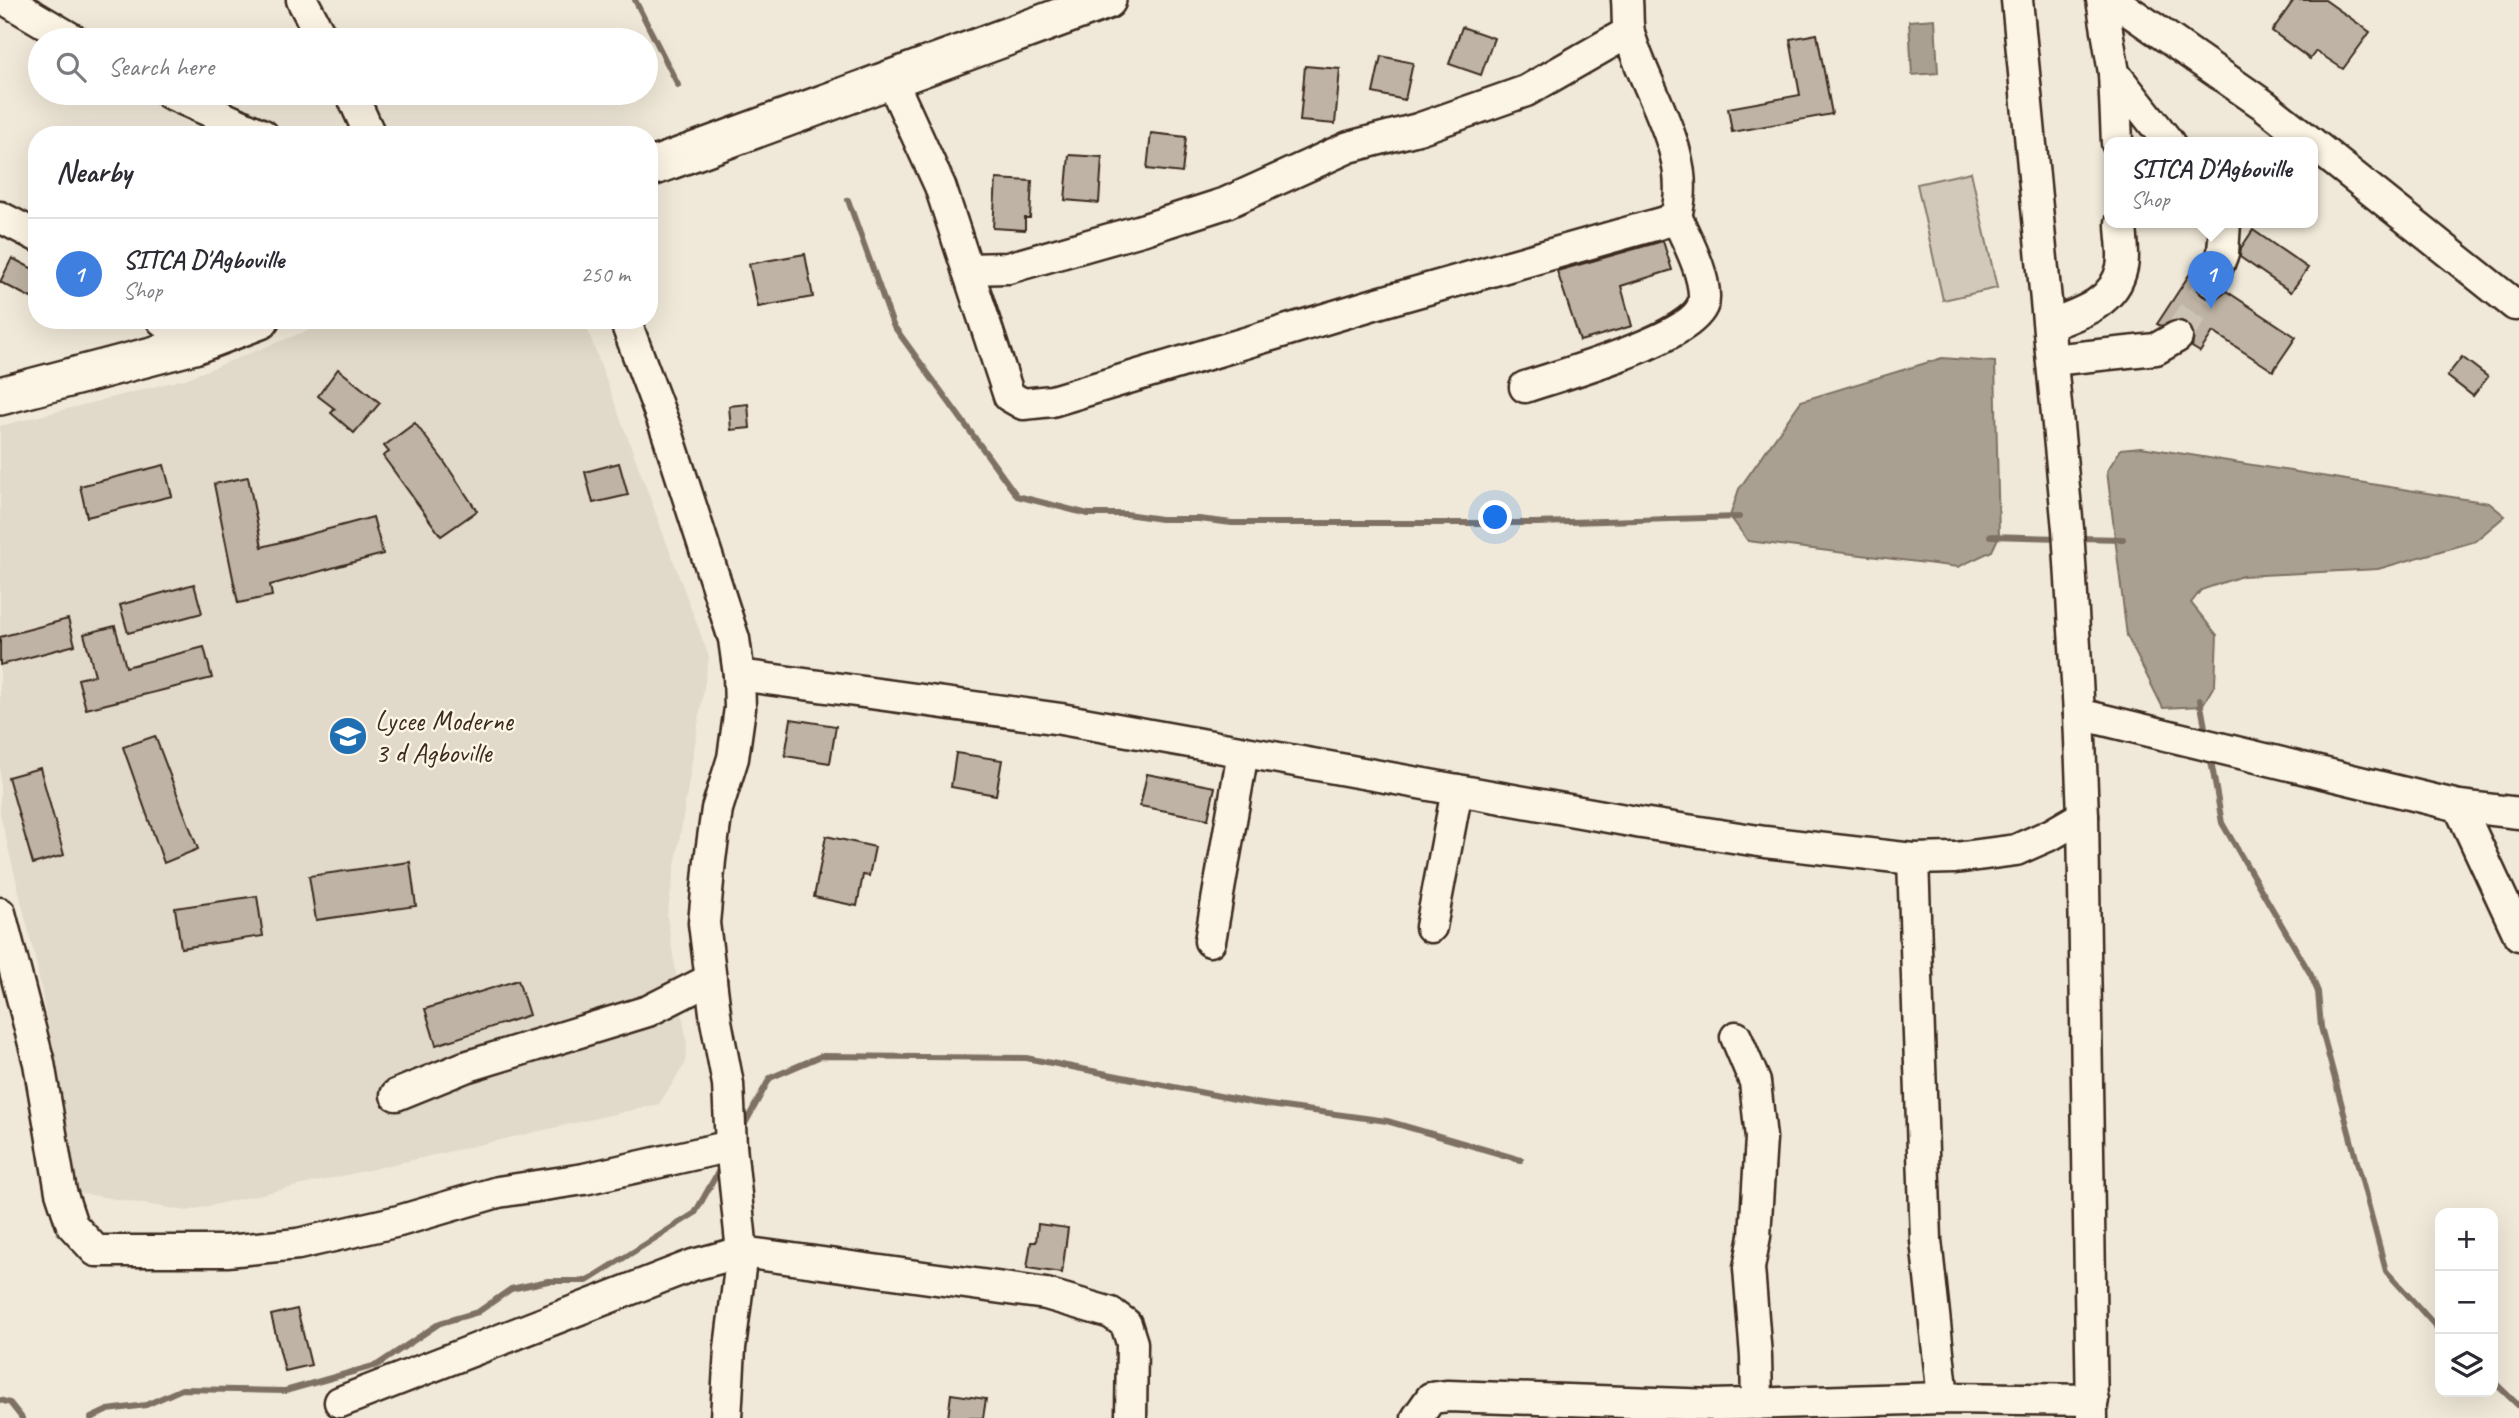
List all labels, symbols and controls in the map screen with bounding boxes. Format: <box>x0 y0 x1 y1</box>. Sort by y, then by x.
search box <box>28 28 658 105</box>
icon: search <box>52 48 90 86</box>
text: Search here <box>108 50 214 83</box>
popup <box>2104 137 2318 228</box>
text: SITCA D'Agboville <box>2130 152 2292 185</box>
text: Nearby <box>56 153 132 191</box>
text: Shop <box>2130 185 2170 214</box>
text: SITCA D'Agboville <box>123 243 284 276</box>
pin: 1 <box>2188 251 2234 309</box>
text: 1 <box>74 260 84 289</box>
text: 250 m <box>581 260 630 289</box>
text: Shop <box>123 276 162 305</box>
your location <box>1478 500 1512 534</box>
place label: Lycee Moderne 3 d Agboville <box>375 703 515 770</box>
school or university icon: Lycee Moderne 3 d Agboville <box>327 715 369 757</box>
map controls <box>2435 1208 2498 1397</box>
button: + <box>2435 1208 2498 1271</box>
button: − <box>2435 1271 2498 1334</box>
button: layers <box>2435 1334 2498 1397</box>

